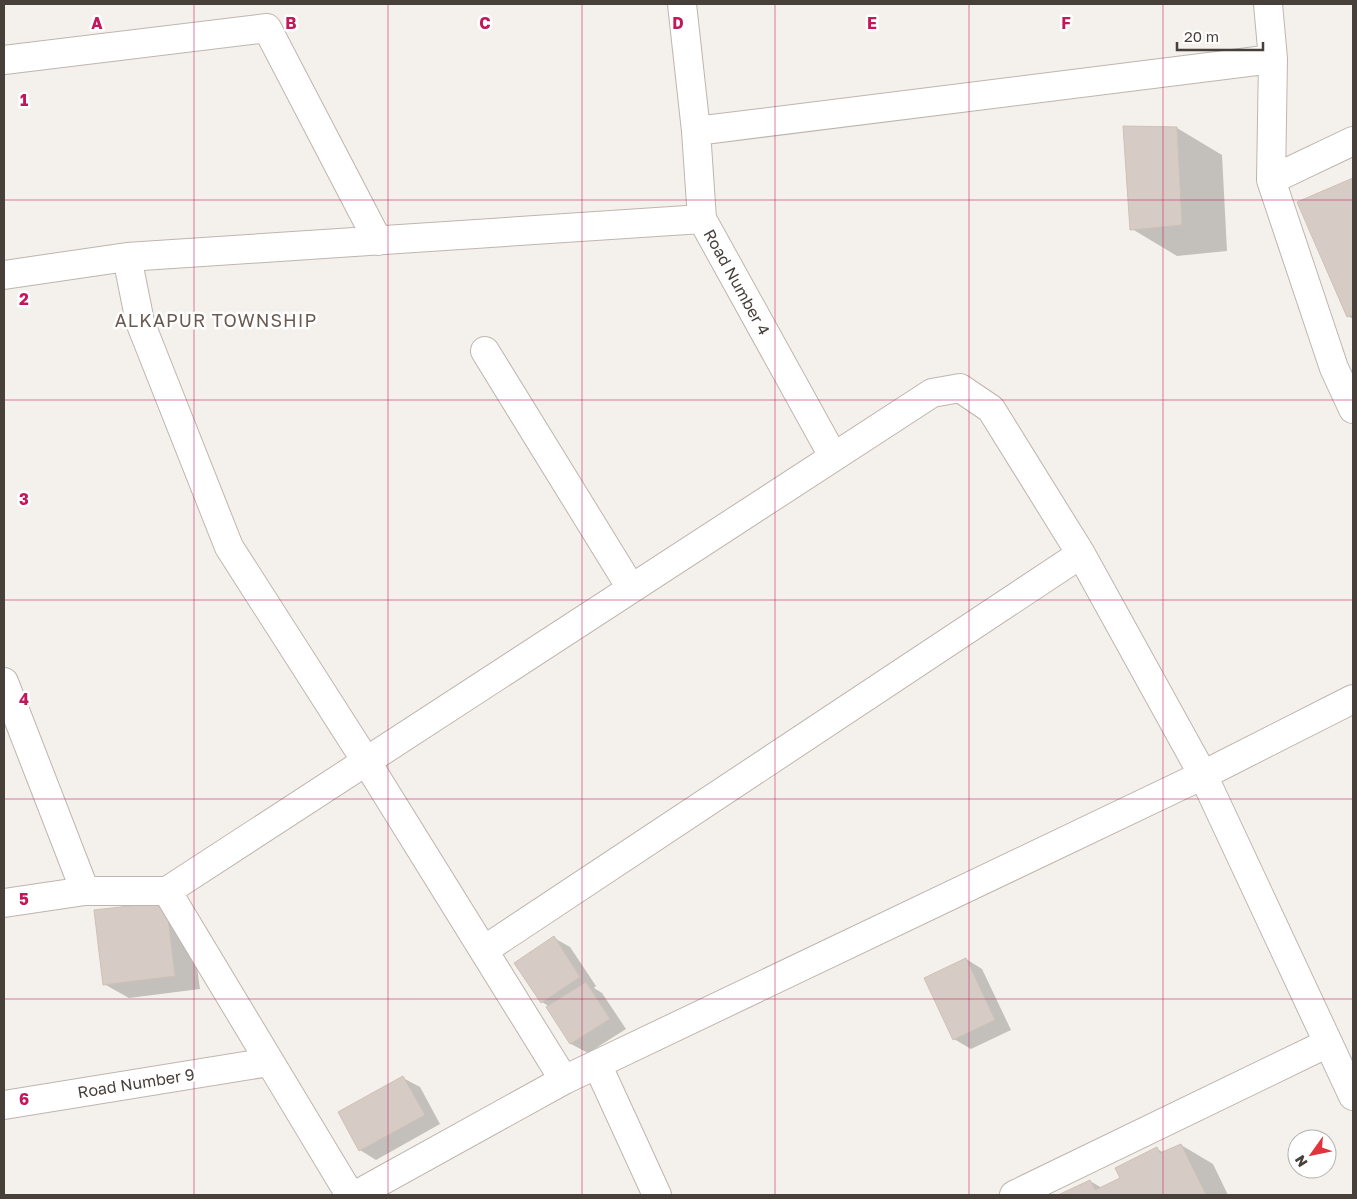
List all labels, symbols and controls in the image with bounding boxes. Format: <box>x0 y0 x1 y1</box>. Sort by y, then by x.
text: A <box>91 13 103 33</box>
text: B <box>285 13 297 33</box>
text: C <box>479 13 491 33</box>
text: D <box>672 13 684 33</box>
text: E <box>867 13 877 33</box>
text: F <box>1061 13 1071 33</box>
scale bar <box>1177 20 1263 52</box>
text: 20 m <box>1184 27 1219 45</box>
text: 1 <box>20 90 28 110</box>
street label: Road Number 4 <box>700 225 774 339</box>
text: 2 <box>19 289 29 309</box>
district label: ALKAPUR TOWNSHIP <box>115 309 317 331</box>
text: 3 <box>19 489 29 509</box>
text: 4 <box>19 689 29 709</box>
text: 5 <box>19 889 29 909</box>
street label: Road Number 9 <box>76 1064 196 1102</box>
text: 6 <box>19 1089 29 1109</box>
north arrow <box>1287 1129 1337 1179</box>
text: N <box>1291 1152 1311 1170</box>

